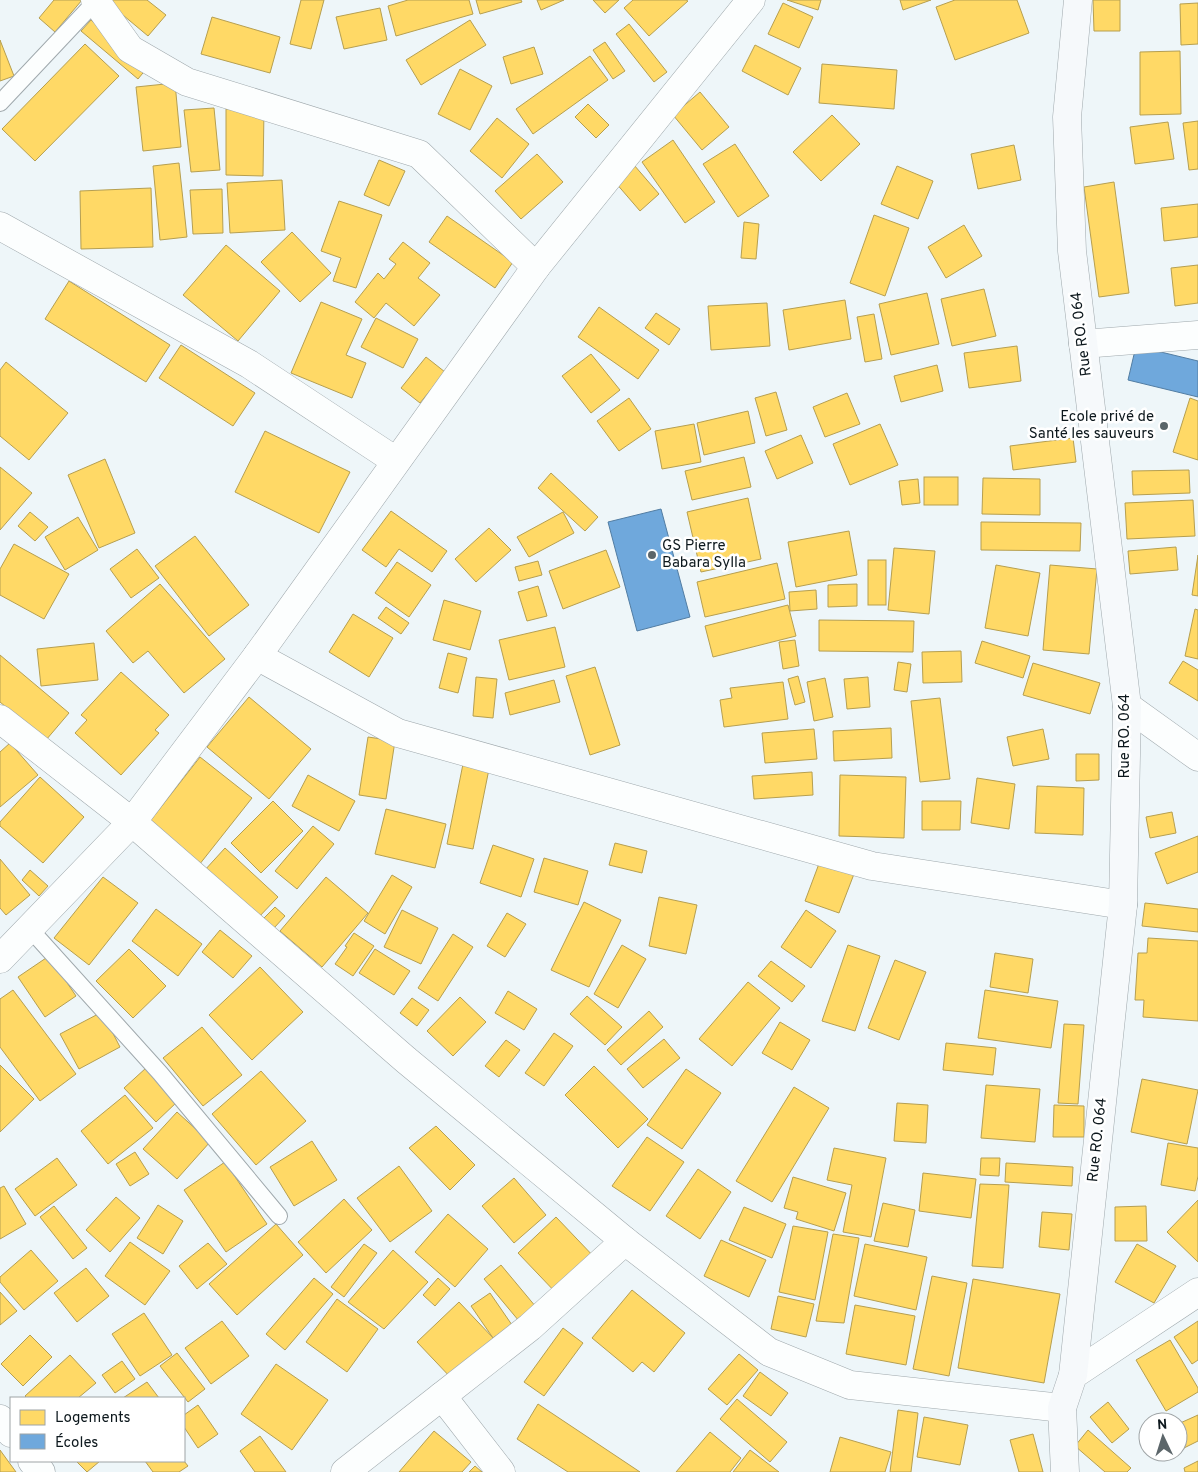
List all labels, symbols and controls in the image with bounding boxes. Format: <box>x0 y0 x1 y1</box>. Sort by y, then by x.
street label: Rue RO. 064 <box>1067 291 1097 377</box>
place label: Ecole privé de Santé les sauveurs <box>1029 408 1154 444</box>
marker: Ecole privé de Santé les sauveurs <box>1158 420 1170 432</box>
place label: GS Pierre Babara Sylla <box>662 537 746 573</box>
marker: GS Pierre Babara Sylla <box>646 549 658 561</box>
street label: Rue RO. 064 <box>1116 694 1135 778</box>
street label: Rue RO. 064 <box>1084 1097 1112 1183</box>
legend <box>10 1397 185 1462</box>
text: Logements <box>55 1409 131 1428</box>
north arrow <box>1138 1412 1188 1462</box>
text: N <box>1157 1417 1168 1434</box>
text: Écoles <box>55 1433 98 1453</box>

